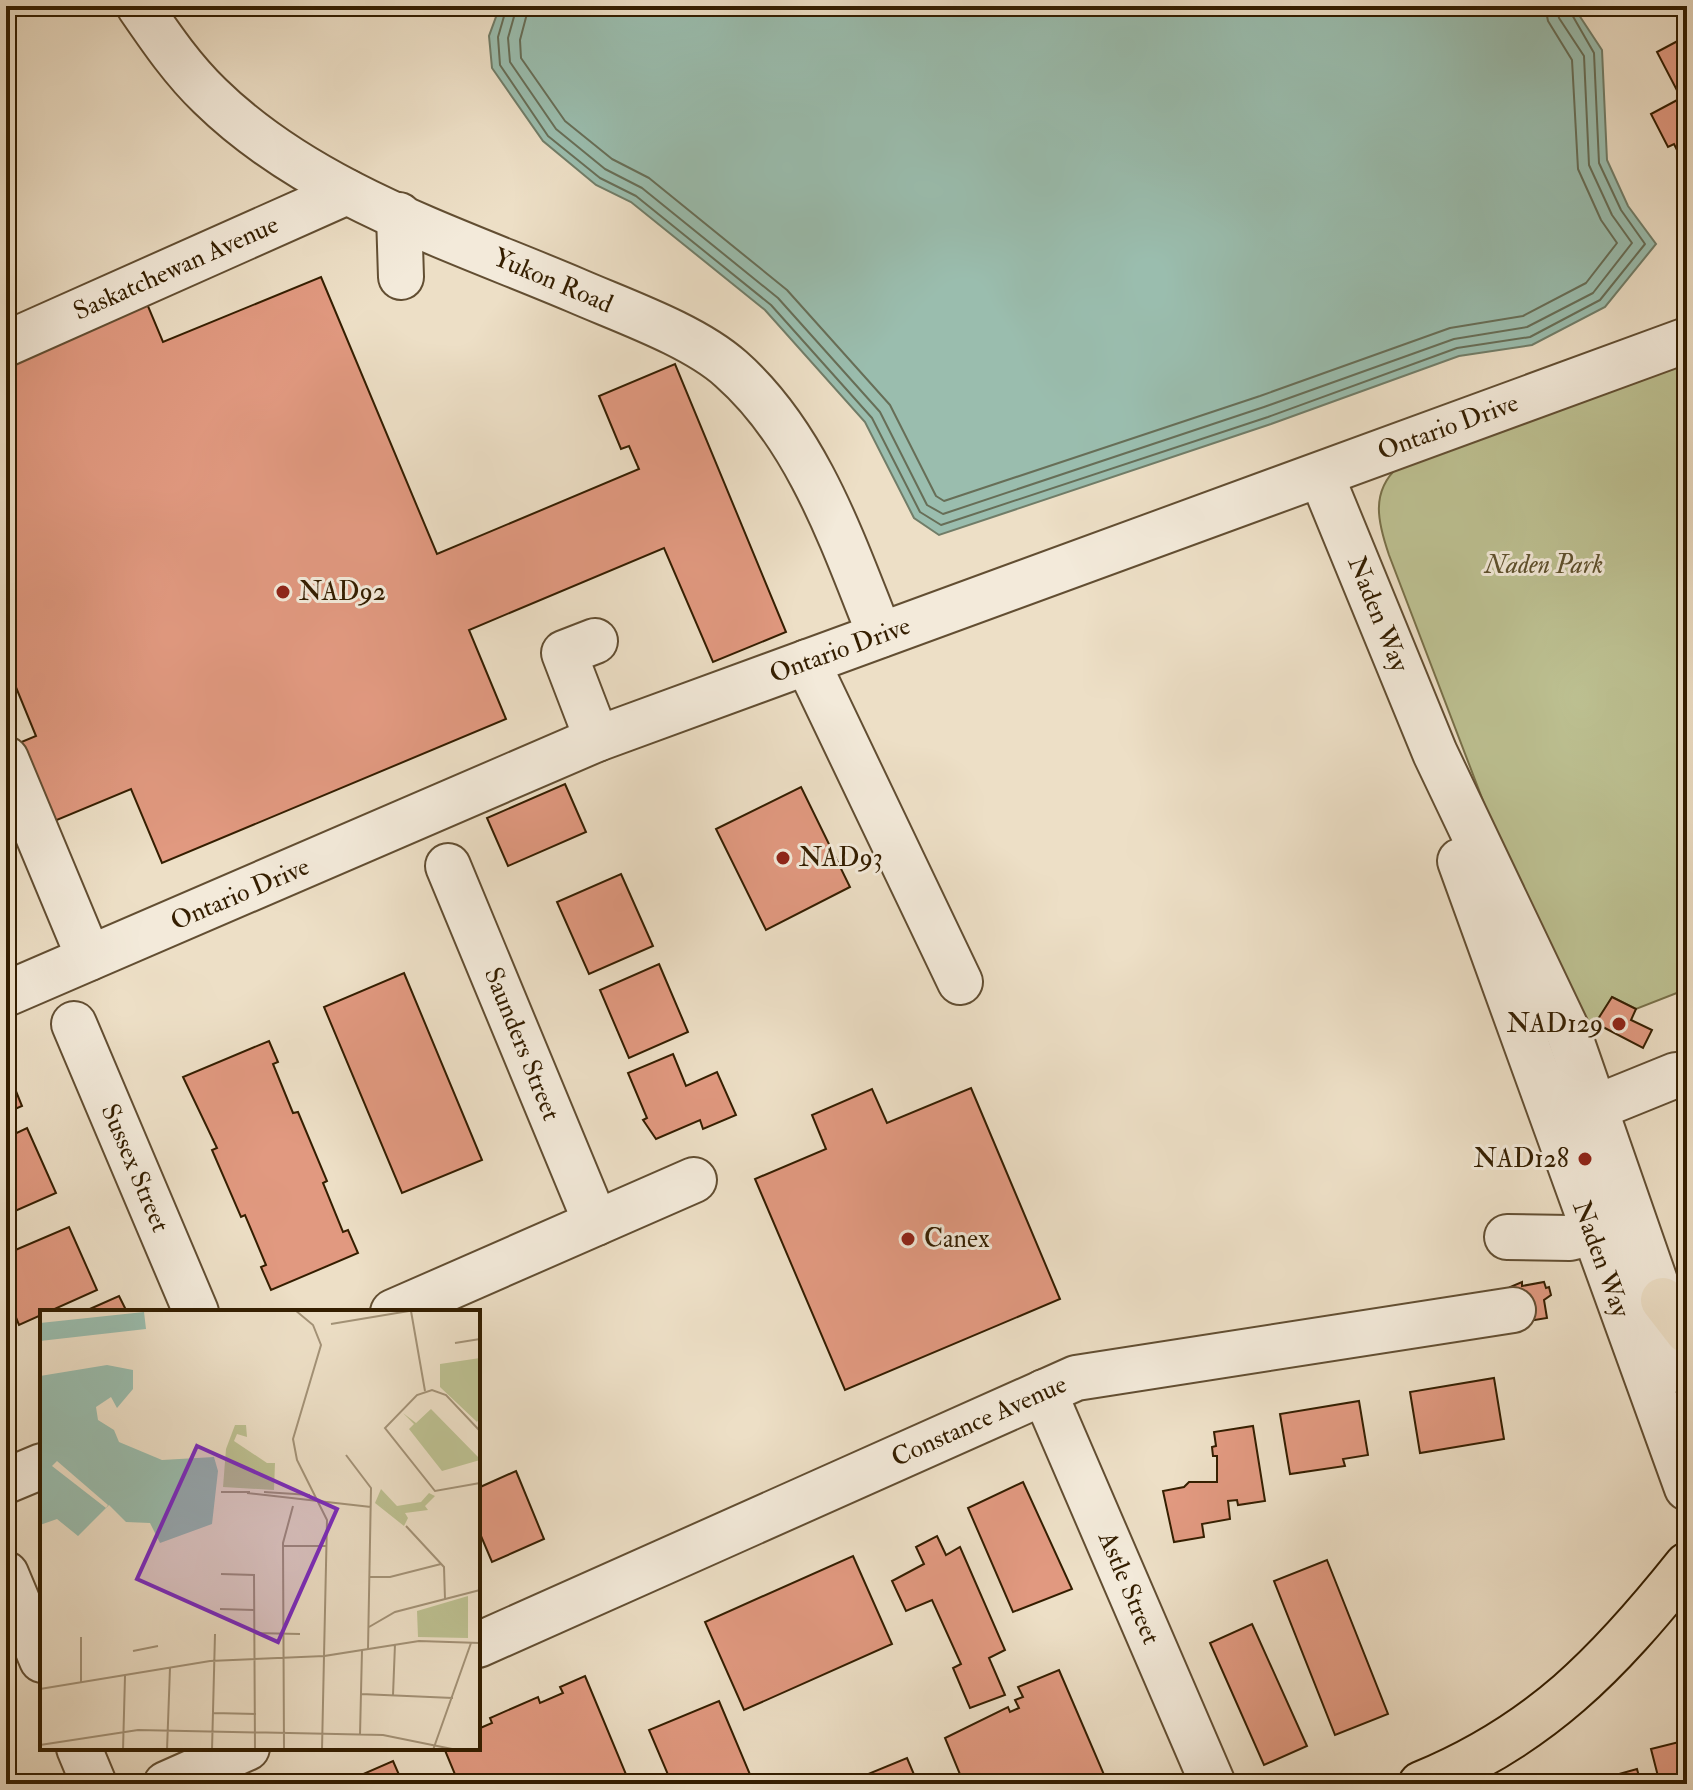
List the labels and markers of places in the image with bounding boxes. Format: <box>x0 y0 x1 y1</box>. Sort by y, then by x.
place label: NAD92 <box>299 576 386 608</box>
marker: NAD92 <box>274 583 292 601</box>
place label: NAD93 <box>799 842 883 874</box>
marker: NAD93 <box>774 849 792 867</box>
place label: NAD129 <box>1507 1008 1603 1040</box>
marker: NAD129 <box>1610 1015 1628 1033</box>
place label: NAD128 <box>1474 1143 1569 1175</box>
marker: NAD128 <box>1576 1150 1594 1168</box>
place label: Canex <box>924 1223 990 1255</box>
marker: Canex <box>899 1230 917 1248</box>

